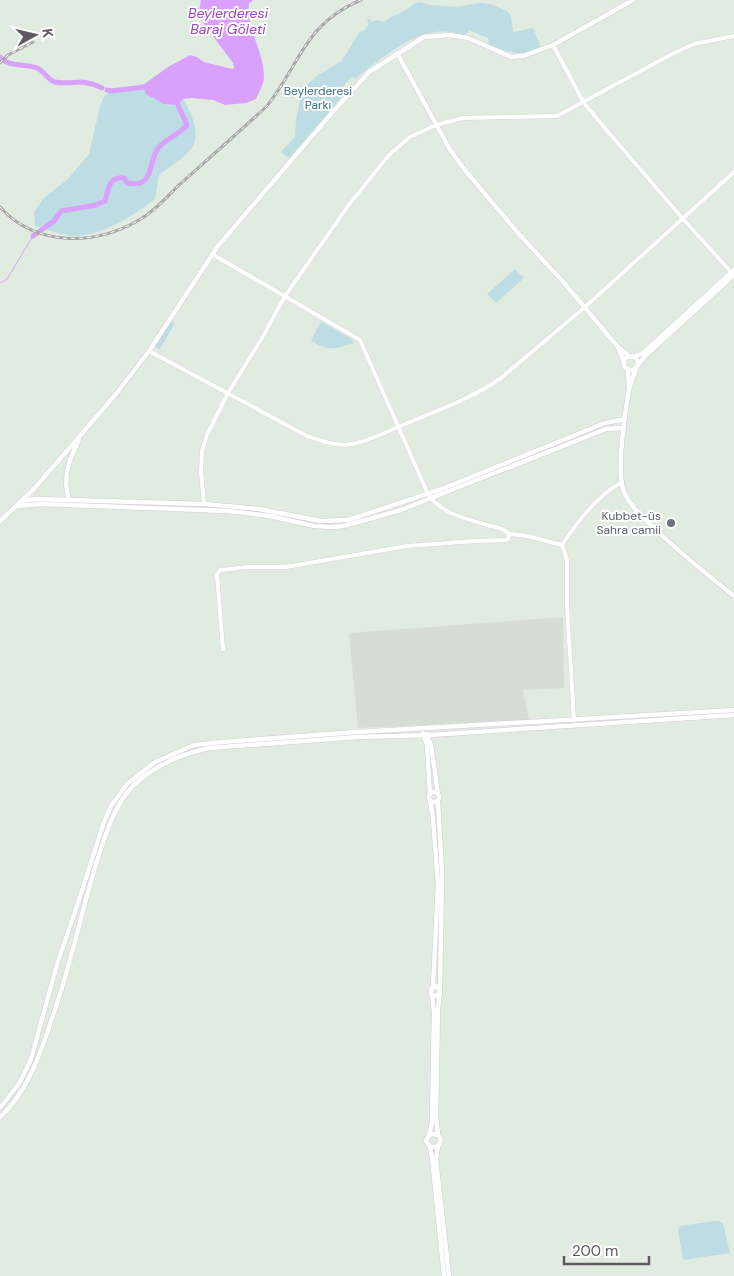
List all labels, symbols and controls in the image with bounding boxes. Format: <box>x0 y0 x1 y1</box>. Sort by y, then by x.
water label: Beylerderesi Baraj Göleti <box>188 4 269 38</box>
north arrow <box>10 10 60 60</box>
text: K <box>38 27 57 39</box>
park label: Beylerderesi Parkı <box>284 83 352 113</box>
place label: Kubbet-üs Sahra camii <box>597 508 661 538</box>
marker: Kubbet-üs Sahra camii <box>665 517 677 529</box>
scale bar <box>564 1234 649 1266</box>
text: 200 m <box>572 1241 618 1261</box>

